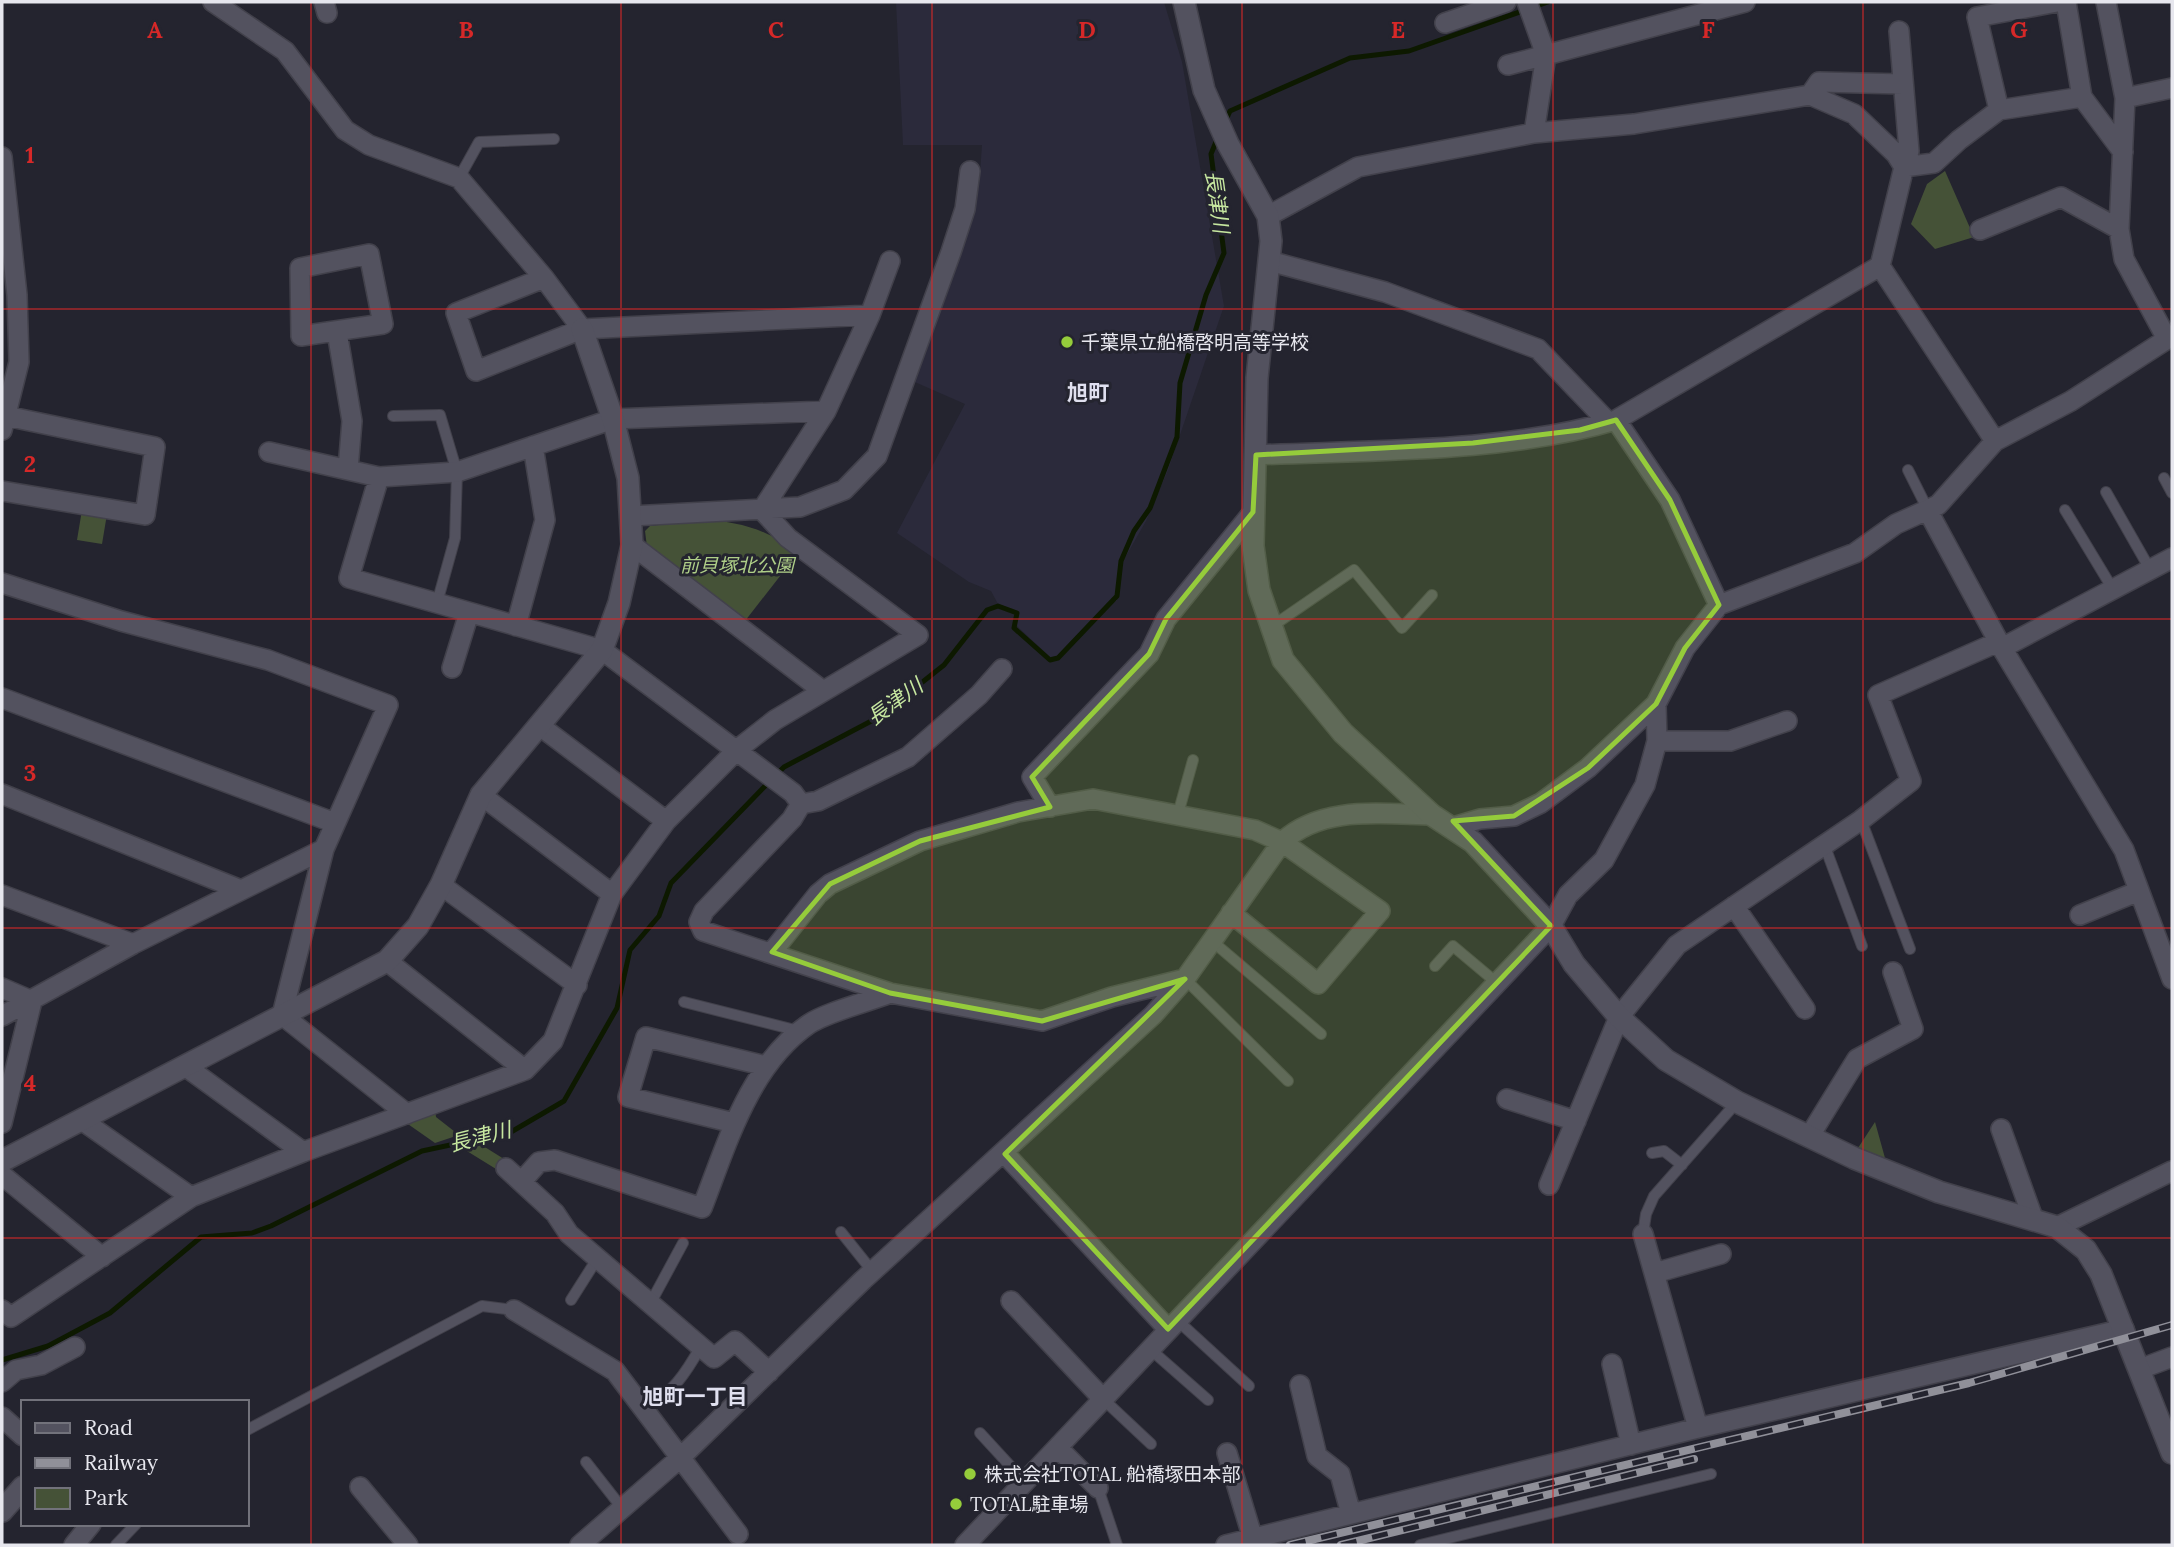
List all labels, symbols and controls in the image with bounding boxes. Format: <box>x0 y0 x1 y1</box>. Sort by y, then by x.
text: A <box>147 15 163 44</box>
text: B <box>458 15 474 44</box>
text: C <box>768 15 784 44</box>
text: D <box>1078 15 1096 44</box>
text: E <box>1391 15 1405 44</box>
text: F <box>1701 15 1715 44</box>
text: G <box>2010 15 2028 44</box>
text: 1 <box>25 140 35 169</box>
water label: 長津川 <box>1200 169 1236 237</box>
place label: 千葉県立船橋啓明高等学校 <box>1081 330 1309 354</box>
marker: 千葉県立船橋啓明高等学校 <box>1059 334 1075 350</box>
district label: 旭町 <box>1067 379 1109 406</box>
text: 2 <box>24 449 36 478</box>
park label: 前貝塚北公園 <box>680 553 797 577</box>
water label: 長津川 <box>861 671 930 731</box>
text: 3 <box>24 758 36 787</box>
text: 4 <box>24 1068 36 1097</box>
water label: 長津川 <box>446 1115 516 1157</box>
district label: 旭町一丁目 <box>643 1383 748 1410</box>
legend <box>21 1400 248 1526</box>
text: Road <box>84 1414 133 1441</box>
text: Railway <box>84 1449 158 1476</box>
place label: 株式会社TOTAL 船橋塚田本部 <box>984 1462 1241 1486</box>
marker: 株式会社TOTAL 船橋塚田本部 <box>962 1466 978 1482</box>
text: Park <box>84 1484 128 1511</box>
place label: TOTAL駐車場 <box>970 1492 1089 1516</box>
marker: TOTAL駐車場 <box>948 1496 964 1512</box>

